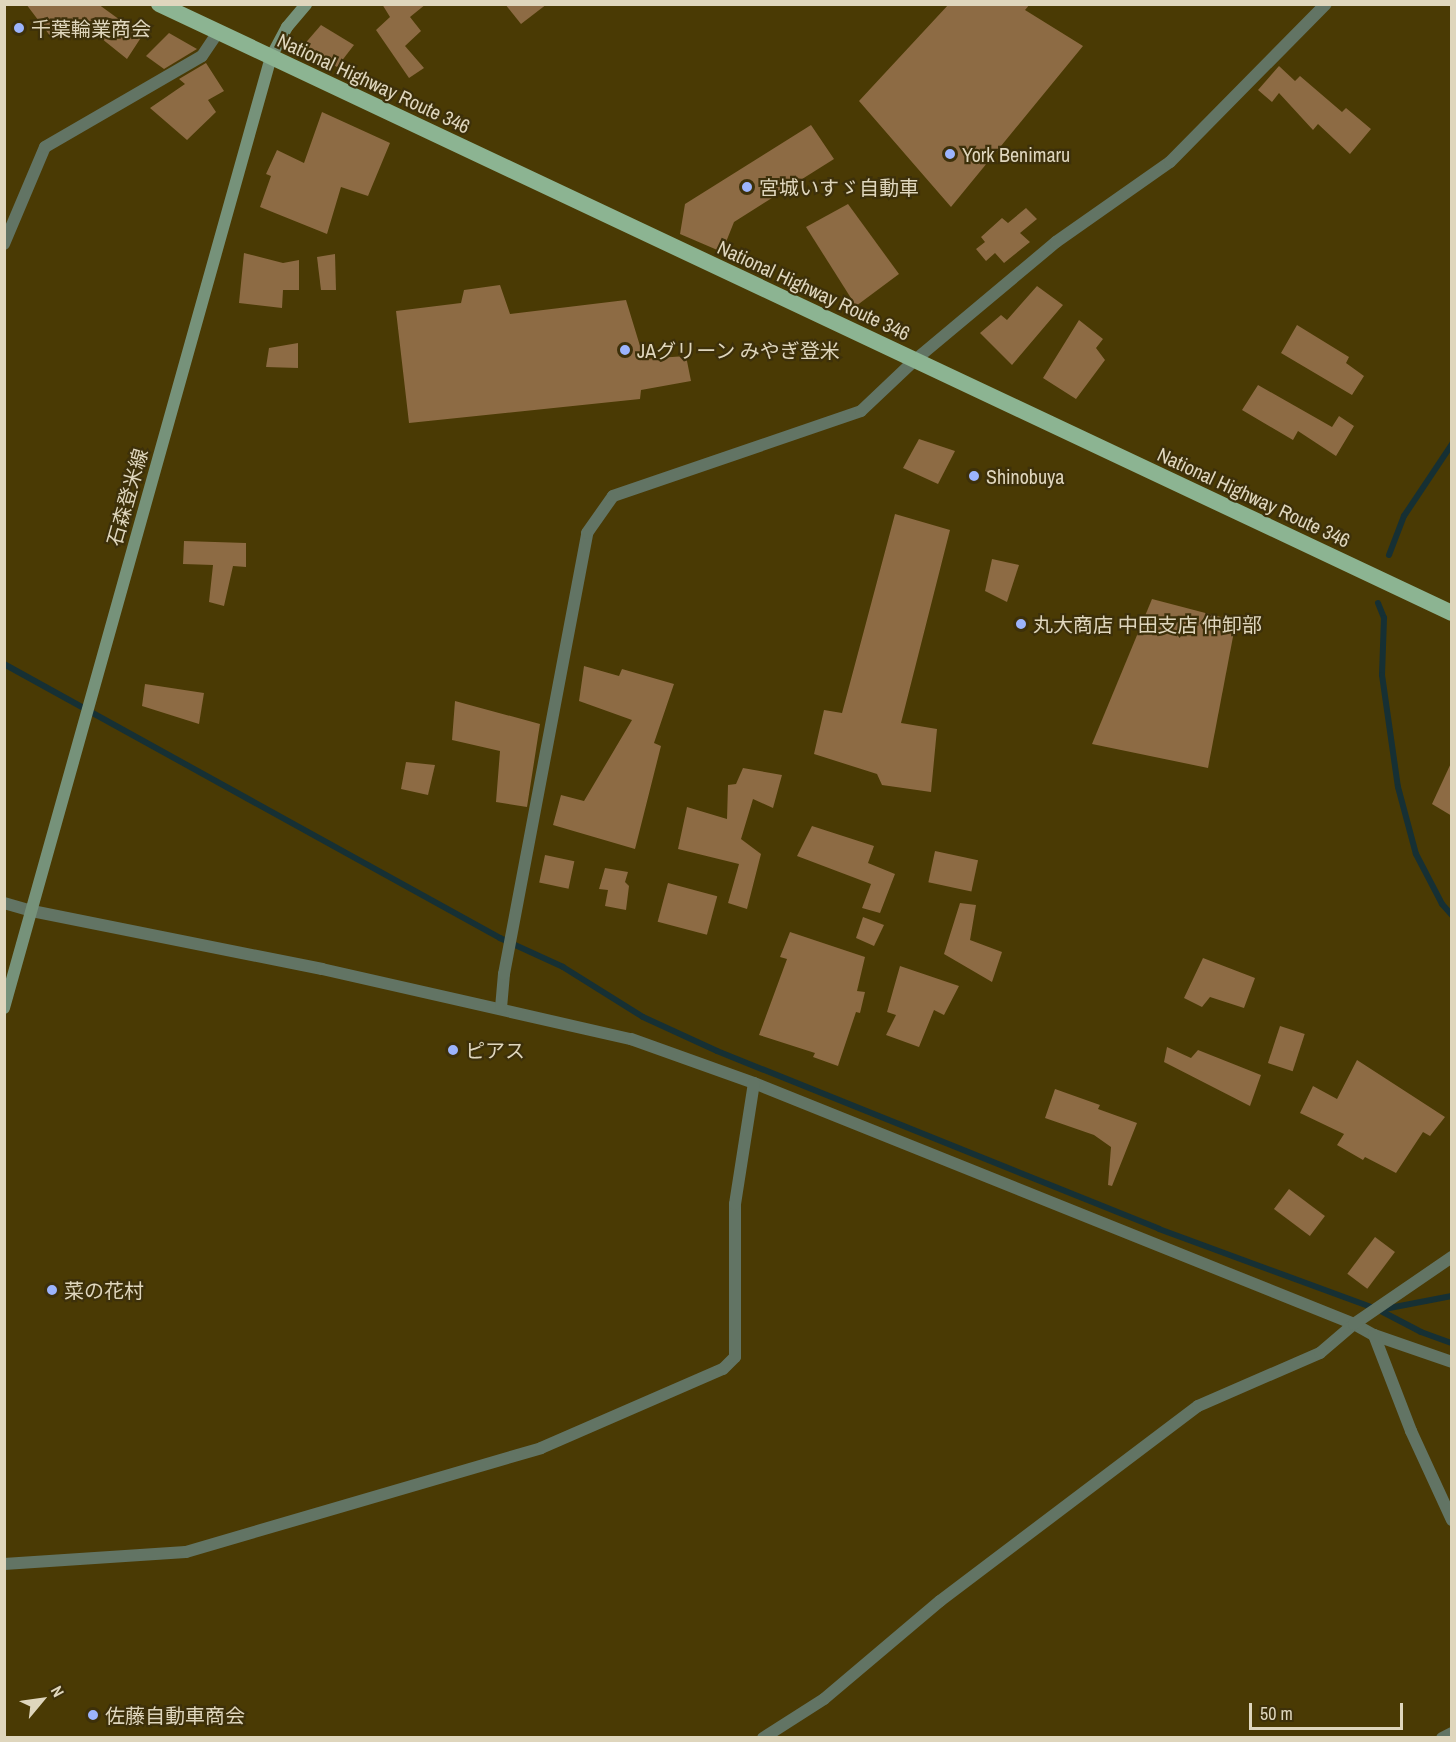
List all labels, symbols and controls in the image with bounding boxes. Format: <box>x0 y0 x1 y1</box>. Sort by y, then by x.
place label: 千葉輪業商会 <box>31 16 151 40</box>
marker: 千葉輪業商会 <box>12 21 26 35</box>
street label: National Highway Route 346 <box>274 28 474 138</box>
place label: York Benimaru <box>962 142 1070 166</box>
marker: York Benimaru <box>943 147 957 161</box>
place label: 宮城いすゞ自動車 <box>759 175 919 199</box>
marker: 宮城いすゞ自動車 <box>740 180 754 194</box>
street label: National Highway Route 346 <box>714 235 914 345</box>
place label: JAグリーン みやぎ登米 <box>637 338 841 362</box>
marker: JAグリーン みやぎ登米 <box>618 343 632 357</box>
street label: National Highway Route 346 <box>1154 442 1354 552</box>
street label: 石森登米線 <box>102 446 152 548</box>
place label: Shinobuya <box>986 464 1064 488</box>
marker: Shinobuya <box>967 469 981 483</box>
place label: 丸大商店 中田支店 仲卸部 <box>1033 612 1262 636</box>
marker: 丸大商店 中田支店 仲卸部 <box>1014 617 1028 631</box>
place label: ピアス <box>465 1038 525 1062</box>
marker: ピアス <box>446 1043 460 1057</box>
place label: 菜の花村 <box>64 1278 144 1302</box>
marker: 菜の花村 <box>45 1283 59 1297</box>
north arrow <box>12 1670 72 1730</box>
text: N <box>46 1682 70 1701</box>
scale bar <box>1252 1691 1406 1729</box>
text: 50 m <box>1260 1701 1293 1726</box>
place label: 佐藤自動車商会 <box>105 1703 245 1727</box>
marker: 佐藤自動車商会 <box>86 1708 100 1722</box>

